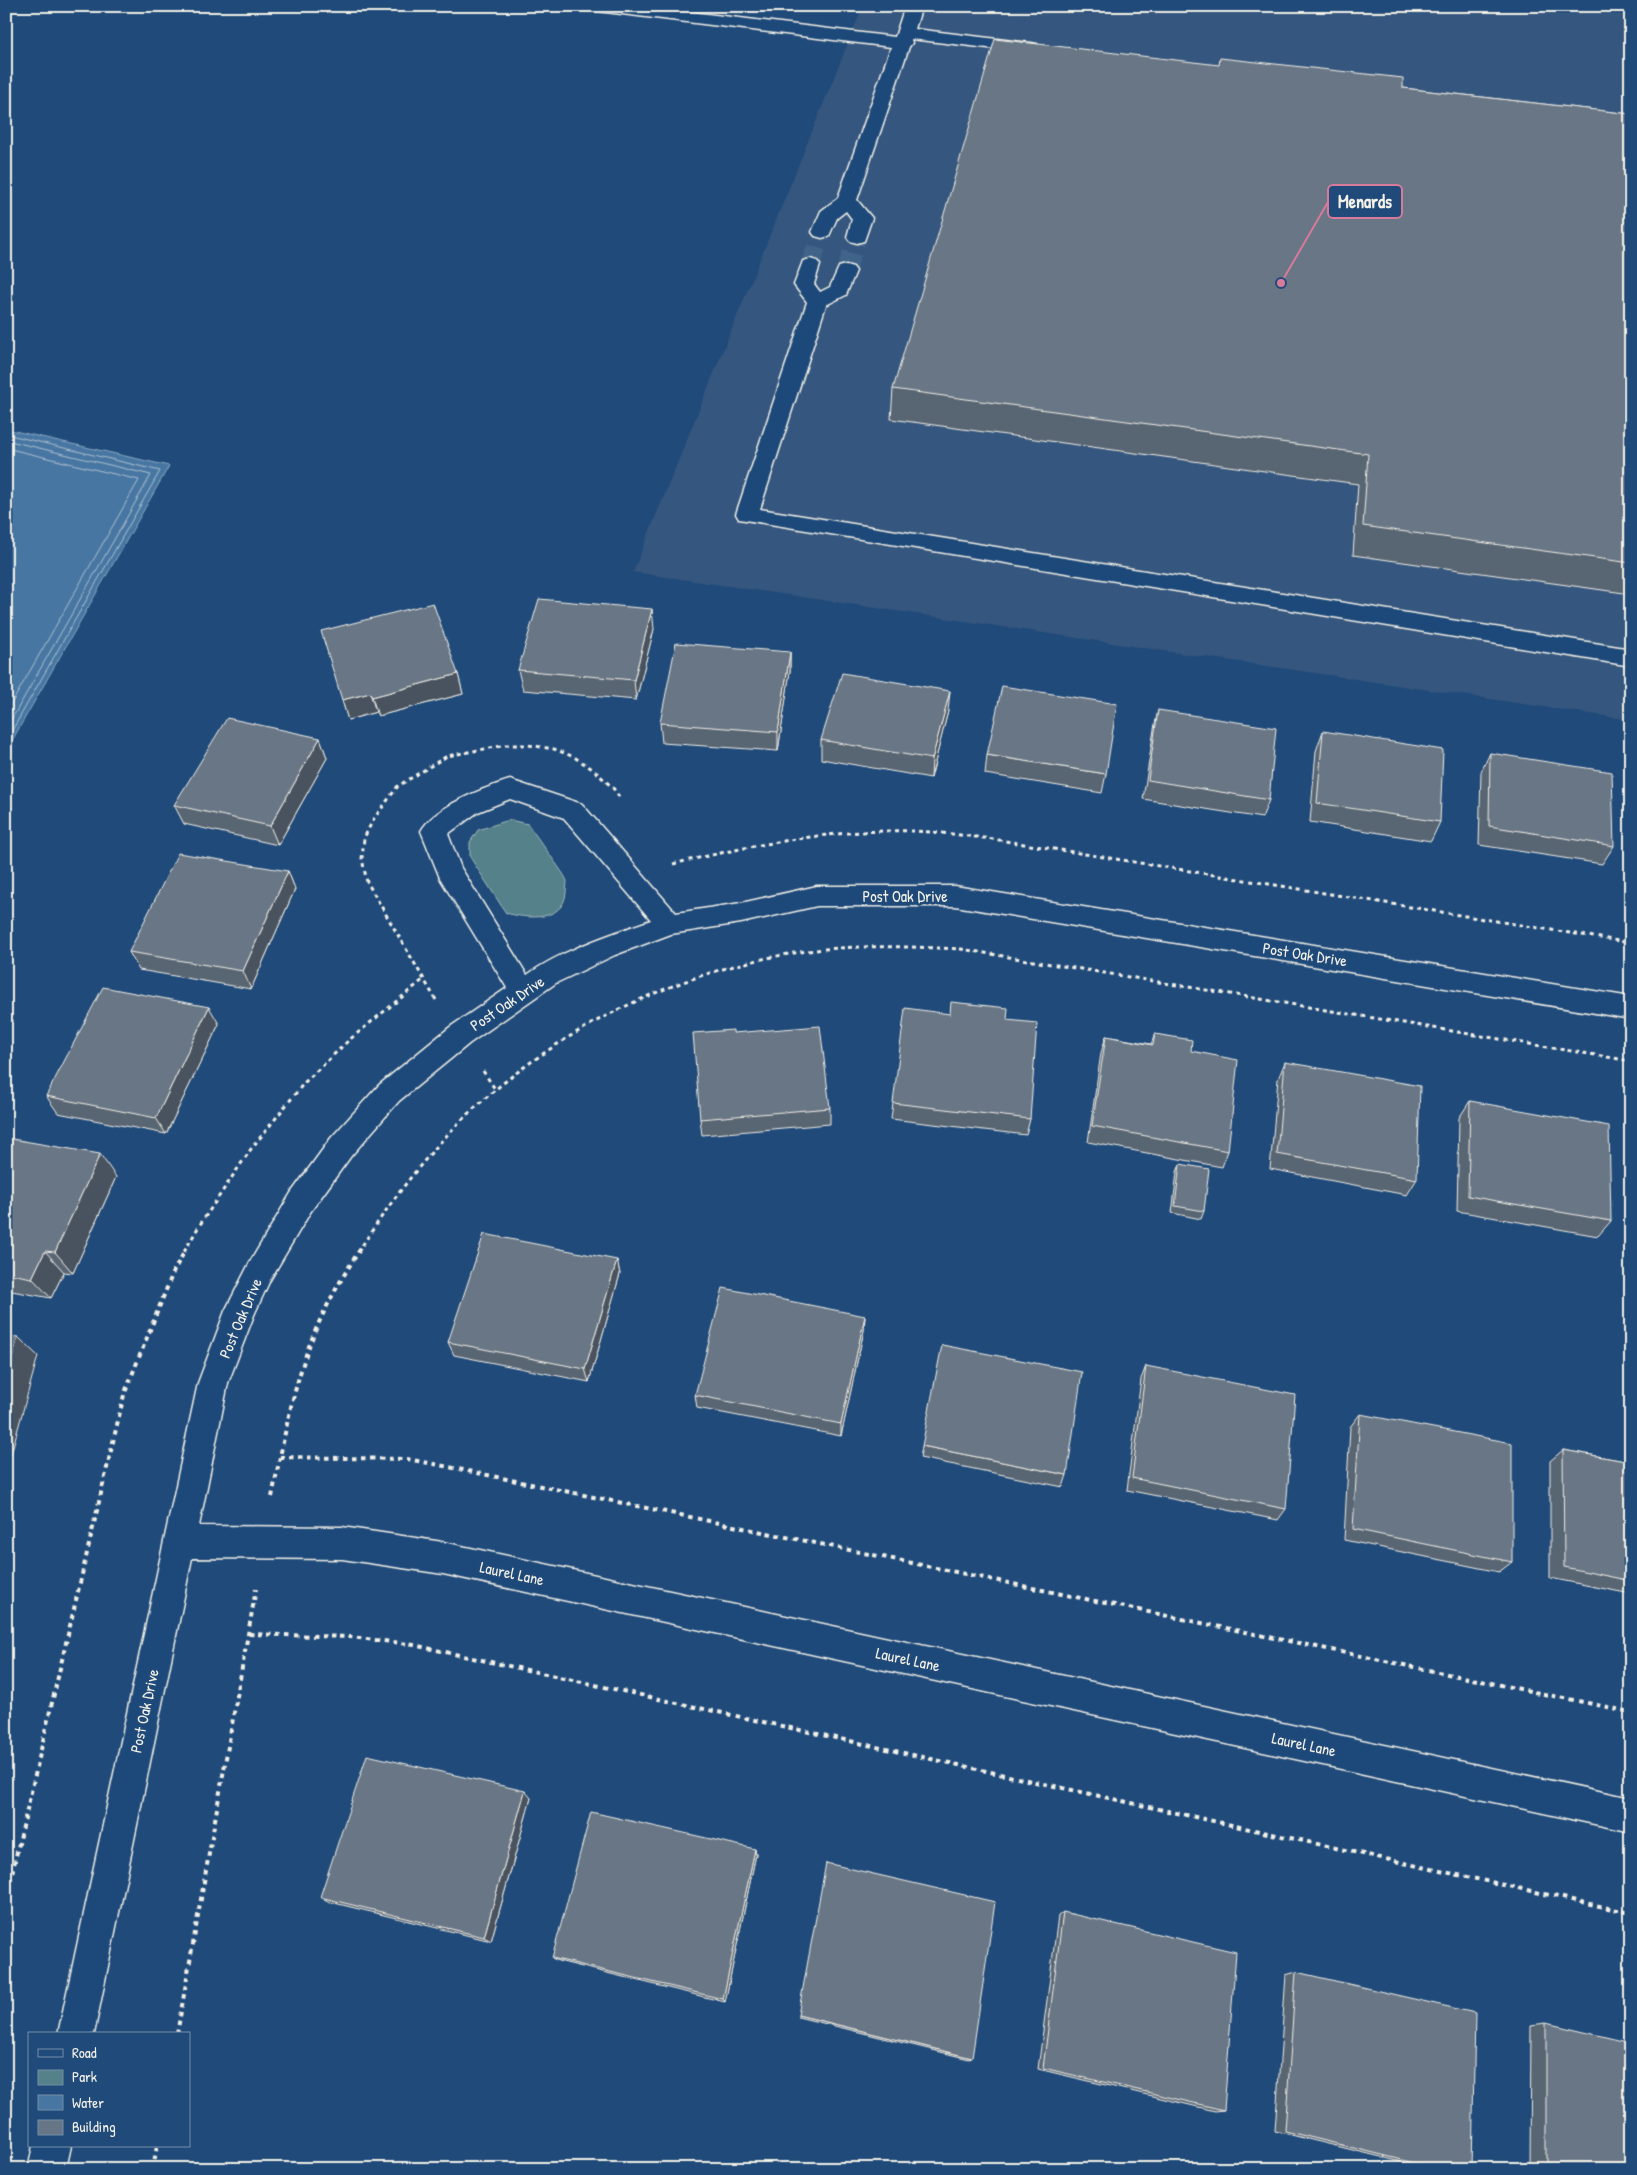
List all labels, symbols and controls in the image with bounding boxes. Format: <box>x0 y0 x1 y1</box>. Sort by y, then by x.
callout: Menards <box>1328 185 1402 218</box>
text: Menards <box>1338 189 1392 214</box>
street label: Post Oak Drive <box>862 885 948 907</box>
street label: Post Oak Drive <box>1261 936 1349 972</box>
street label: Post Oak Drive <box>466 970 549 1036</box>
street label: Post Oak Drive <box>213 1274 267 1361</box>
street label: Laurel Lane <box>478 1555 547 1591</box>
street label: Laurel Lane <box>874 1641 943 1677</box>
street label: Post Oak Drive <box>124 1666 164 1755</box>
street label: Laurel Lane <box>1270 1726 1339 1762</box>
legend <box>28 2032 190 2148</box>
text: Road <box>72 2042 97 2063</box>
text: Park <box>72 2066 97 2087</box>
text: Water <box>72 2092 104 2113</box>
text: Building <box>72 2116 116 2137</box>

